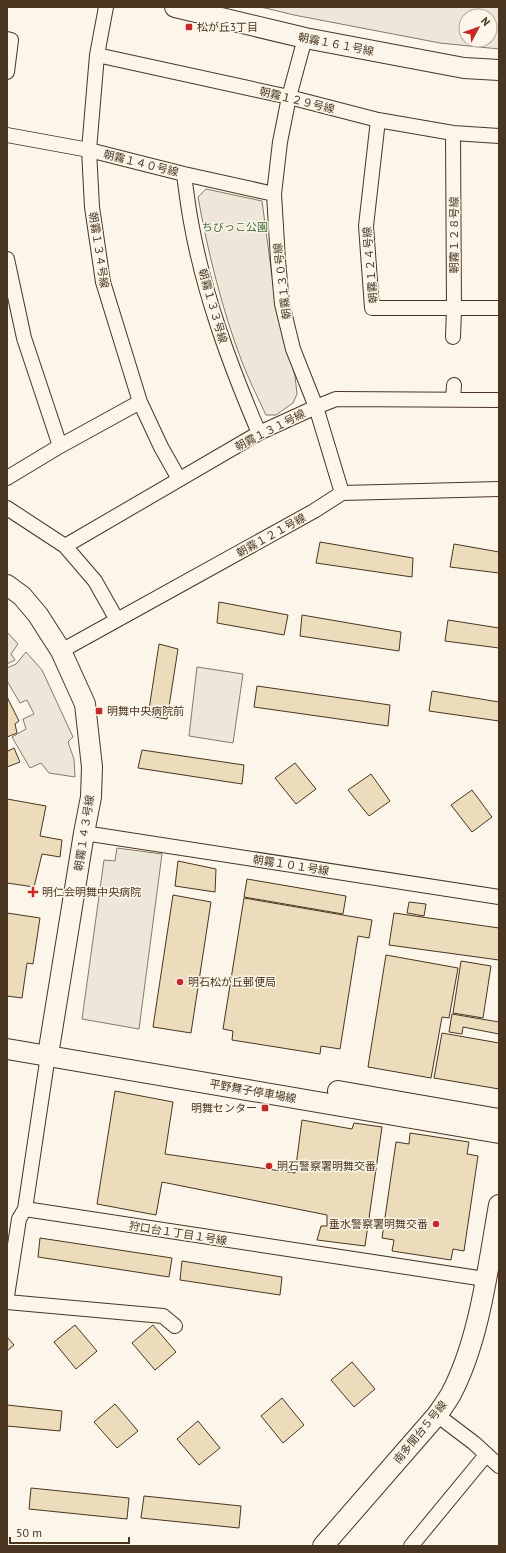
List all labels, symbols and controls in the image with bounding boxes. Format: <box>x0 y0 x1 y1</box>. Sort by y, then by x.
north arrow <box>458 8 498 48</box>
text: N <box>478 14 493 29</box>
place label: 松が丘3丁目 <box>197 20 258 34</box>
marker: 松が丘3丁目 <box>184 22 194 32</box>
street label: 朝霧１６１号線 <box>297 30 375 58</box>
street label: 朝霧１２９号線 <box>258 84 336 116</box>
street label: 朝霧１４０号線 <box>102 147 180 179</box>
street label: 朝霧１２８号線 <box>447 197 461 274</box>
street label: 朝霧１３４号線 <box>86 211 112 289</box>
park label: ちびっこ公園 <box>202 220 268 234</box>
street label: 朝霧１２４号線 <box>360 226 380 304</box>
street label: 朝霧１３０号線 <box>270 242 294 320</box>
street label: 朝霧１３３号線 <box>196 267 230 345</box>
street label: 朝霧１３１号線 <box>233 406 307 454</box>
street label: 朝霧１２１号線 <box>234 510 308 560</box>
place label: 明舞中央病院前 <box>107 704 184 718</box>
marker: 明舞中央病院前 <box>94 706 104 716</box>
street label: 朝霧１４３号線 <box>71 794 97 872</box>
street label: 朝霧１０１号線 <box>252 852 330 878</box>
place label: 明仁会明舞中央病院 <box>42 885 141 899</box>
marker: 明仁会明舞中央病院 <box>27 886 39 898</box>
place label: 明石松が丘郵便局 <box>188 975 276 989</box>
marker: 明石松が丘郵便局 <box>175 977 185 987</box>
street label: 平野舞子停車場線 <box>208 1076 298 1106</box>
place label: 明舞センター <box>191 1101 257 1115</box>
marker: 明舞センター <box>260 1103 270 1113</box>
place label: 明石警察署明舞交番 <box>277 1159 376 1173</box>
marker: 明石警察署明舞交番 <box>264 1161 274 1171</box>
place label: 垂水警察署明舞交番 <box>329 1217 428 1231</box>
street label: 狩口台１丁目１号線 <box>128 1218 228 1248</box>
marker: 垂水警察署明舞交番 <box>431 1219 441 1229</box>
street label: 南多聞台５号線 <box>390 1398 450 1466</box>
scale bar <box>10 1519 129 1545</box>
text: 50 m <box>16 1525 42 1540</box>

